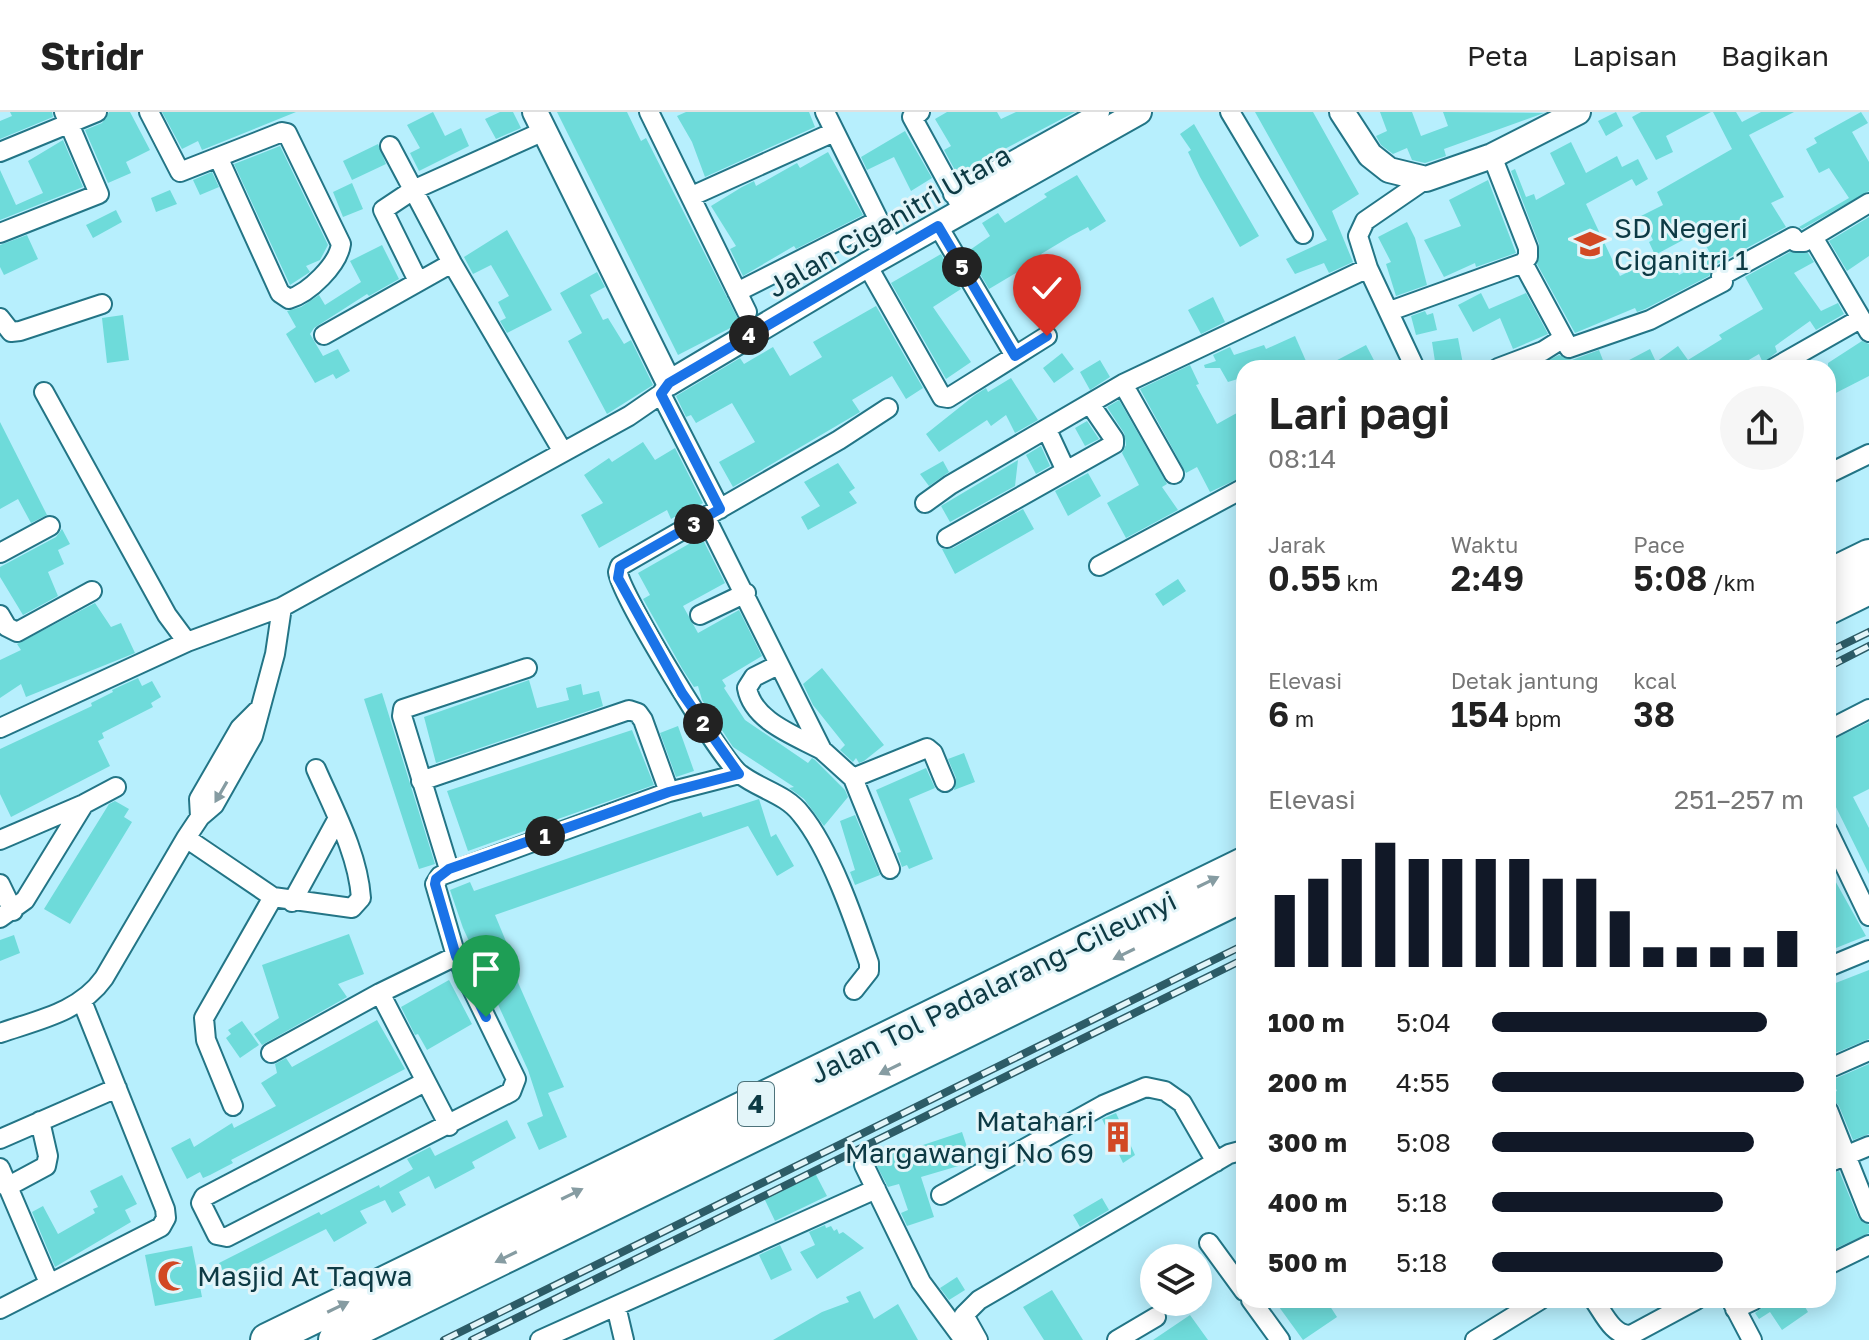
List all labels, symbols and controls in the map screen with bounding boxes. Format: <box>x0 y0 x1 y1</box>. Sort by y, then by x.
text: Stridr <box>40 33 144 78</box>
text: Peta <box>1467 39 1528 72</box>
text: Lapisan <box>1572 39 1677 72</box>
text: Bagikan <box>1721 39 1829 72</box>
street label: Jalan Ciganitri Utara <box>761 137 1016 304</box>
place label: SD Negeri Ciganitri 1 <box>1614 211 1749 276</box>
school or university icon: SD Negeri Ciganitri 1 <box>1573 227 1607 261</box>
pin: 5 <box>942 247 982 287</box>
text: 5 <box>955 253 969 280</box>
pin <box>1013 254 1081 336</box>
icon: check <box>1025 266 1069 310</box>
pin: 4 <box>729 315 769 355</box>
text: 4 <box>742 321 756 348</box>
text: Lari pagi <box>1268 386 1450 439</box>
button: share <box>1720 386 1804 470</box>
text: 08:14 <box>1268 443 1336 474</box>
pin: 3 <box>674 504 714 544</box>
text: 3 <box>687 510 701 537</box>
text: Jarak <box>1268 531 1326 558</box>
text: Waktu <box>1451 531 1518 558</box>
text: Pace <box>1633 531 1685 558</box>
text: 0.55 <box>1268 558 1341 598</box>
text: 2:49 <box>1451 558 1524 598</box>
text: 5:08 <box>1633 558 1707 598</box>
text: km <box>1341 569 1378 596</box>
text: /km <box>1707 569 1755 596</box>
text: Elevasi <box>1268 667 1342 694</box>
text: Detak jantung <box>1451 667 1599 694</box>
text: kcal <box>1633 667 1677 694</box>
text: 6 <box>1268 694 1289 734</box>
text: 154 <box>1451 694 1510 734</box>
text: 38 <box>1633 694 1675 734</box>
pin: 2 <box>683 703 723 743</box>
text: m <box>1289 705 1314 732</box>
text: bpm <box>1510 705 1562 732</box>
text: 2 <box>696 709 710 736</box>
one-way arrow <box>214 781 228 803</box>
text: Elevasi <box>1268 784 1356 815</box>
text: 251–257 m <box>1674 784 1804 815</box>
pin: 1 <box>525 816 565 856</box>
text: 1 <box>539 822 551 849</box>
one-way arrow <box>1196 875 1219 889</box>
street label: Jalan Tol Padalarang–Cileunyi <box>804 883 1181 1090</box>
pin <box>452 935 520 1017</box>
icon: arrive <box>464 947 508 991</box>
one-way arrow <box>1112 947 1135 961</box>
text: 100 m <box>1268 1007 1344 1038</box>
text: 5:04 <box>1396 1007 1451 1038</box>
one-way arrow <box>879 1062 902 1076</box>
text: 200 m <box>1268 1067 1347 1098</box>
text: 4:55 <box>1396 1067 1450 1098</box>
road number: 4 <box>738 1082 774 1126</box>
place label: Matahari Margawangi No 69 <box>845 1104 1094 1169</box>
building icon: Matahari Margawangi No 69 <box>1101 1120 1135 1154</box>
text: 300 m <box>1268 1127 1347 1158</box>
text: 5:08 <box>1396 1127 1451 1158</box>
one-way arrow <box>560 1187 584 1201</box>
text: 400 m <box>1268 1187 1347 1218</box>
text: 5:18 <box>1396 1187 1447 1218</box>
map controls <box>1140 1244 1212 1316</box>
button: layers <box>1140 1244 1212 1316</box>
text: 500 m <box>1268 1247 1347 1278</box>
text: 5:18 <box>1396 1247 1447 1278</box>
one-way arrow <box>494 1250 517 1264</box>
mosque icon: Masjid At Taqwa <box>156 1259 190 1293</box>
place label: Masjid At Taqwa <box>197 1259 413 1292</box>
one-way arrow <box>326 1300 350 1314</box>

